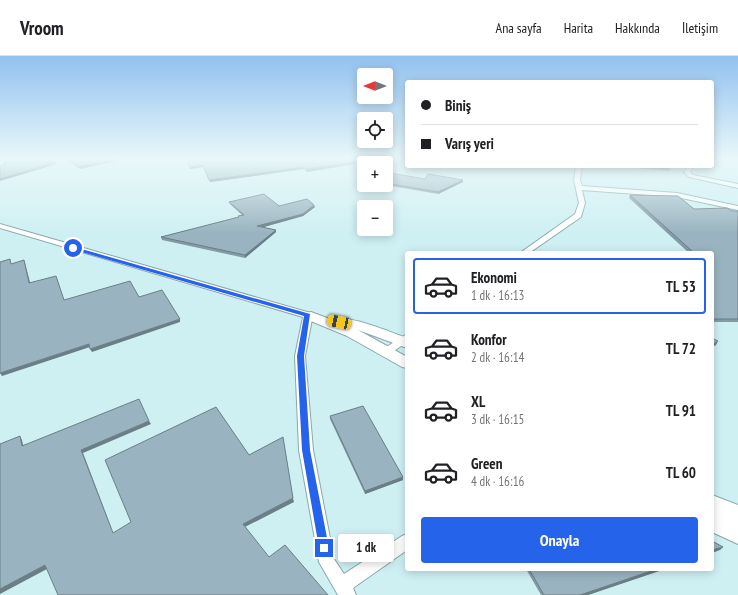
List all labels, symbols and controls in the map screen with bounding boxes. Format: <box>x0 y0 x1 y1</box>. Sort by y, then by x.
text: Vroom <box>20 16 64 40</box>
text: Ana sayfa <box>496 19 542 37</box>
text: Harita <box>564 19 593 37</box>
text: Hakkında <box>615 19 660 37</box>
text: İletişim <box>682 19 718 37</box>
north arrow <box>357 68 393 104</box>
map controls <box>357 68 393 236</box>
text: Biniş <box>445 96 471 115</box>
button: locate <box>357 112 393 148</box>
text: Varış yeri <box>445 134 494 153</box>
button: + <box>357 156 393 192</box>
button: − <box>357 200 393 236</box>
route start <box>64 239 82 257</box>
icon: car <box>423 268 459 304</box>
text: Ekonomi <box>471 268 517 287</box>
text: TL 53 <box>666 277 696 296</box>
text: 1 dk · 16:13 <box>471 287 524 304</box>
car <box>326 314 352 330</box>
icon: car <box>423 330 459 366</box>
text: Konfor <box>471 330 507 349</box>
text: TL 72 <box>666 339 696 358</box>
text: 2 dk · 16:14 <box>471 349 524 366</box>
icon: car <box>423 392 459 428</box>
text: XL <box>471 392 485 411</box>
text: TL 91 <box>666 401 696 420</box>
text: 3 dk · 16:15 <box>471 411 524 428</box>
icon: car <box>423 454 459 490</box>
text: Green <box>471 454 503 473</box>
text: TL 60 <box>666 463 696 482</box>
text: 4 dk · 16:16 <box>471 473 524 490</box>
button: Onayla <box>421 517 698 563</box>
callout: 1 dk <box>338 534 394 562</box>
route end <box>315 539 333 557</box>
text: 1 dk <box>356 539 376 556</box>

